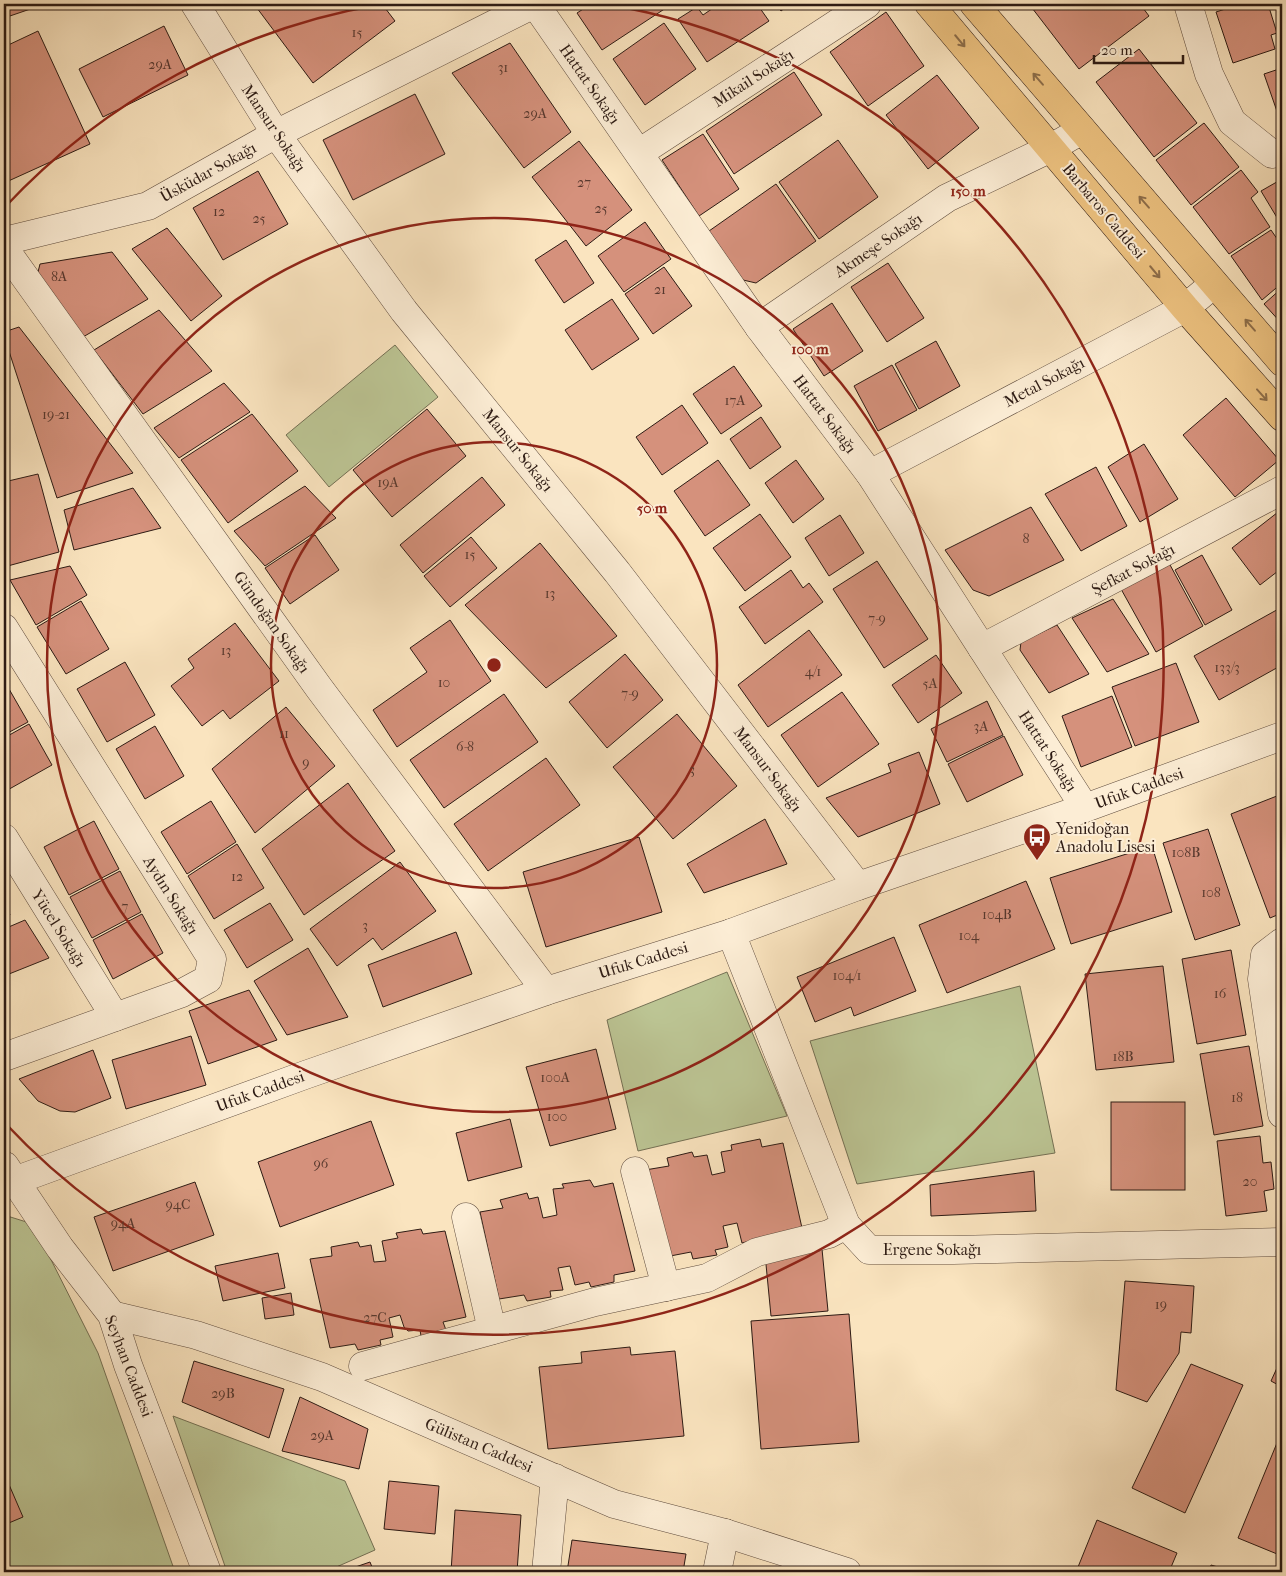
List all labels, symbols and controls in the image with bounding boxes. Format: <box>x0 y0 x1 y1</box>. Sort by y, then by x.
house number: 15 <box>352 24 363 41</box>
scale bar <box>1094 32 1182 64</box>
one-way arrow <box>955 34 966 47</box>
street label: Hattat Sokağı <box>556 40 625 128</box>
text: 20 m <box>1101 41 1133 59</box>
street label: Mikail Sokağı <box>709 45 797 111</box>
house number: 29A <box>148 56 173 73</box>
house number: 31 <box>498 59 508 76</box>
one-way arrow <box>1033 72 1044 85</box>
street label: Mansur Sokağı <box>238 81 310 176</box>
house number: 29A <box>523 105 548 122</box>
street label: Üsküdar Sokağı <box>157 138 260 206</box>
street label: Barbaros Caddesi <box>1059 159 1150 263</box>
house number: 27 <box>577 174 591 191</box>
text: 150 m <box>950 182 986 200</box>
one-way arrow <box>1138 196 1150 209</box>
house number: 25 <box>594 200 608 217</box>
house number: 12 <box>213 203 225 220</box>
street label: Akmeşe Sokağı <box>830 208 926 283</box>
house number: 25 <box>252 210 266 227</box>
one-way arrow <box>1149 266 1161 279</box>
house number: 8A <box>51 268 68 285</box>
house number: 21 <box>654 281 666 298</box>
one-way arrow <box>1244 319 1256 332</box>
text: 100 m <box>791 340 829 358</box>
street label: Metal Sokağı <box>1000 353 1088 411</box>
street label: Hattat Sokağı <box>789 371 861 457</box>
one-way arrow <box>1256 388 1268 401</box>
house number: 17A <box>725 392 746 409</box>
street label: Mansur Sokağı <box>479 405 558 496</box>
house number: 19-21 <box>42 406 70 423</box>
house number: 19A <box>377 474 400 491</box>
text: 50 m <box>637 499 668 517</box>
house number: 8 <box>1022 530 1030 547</box>
street label: Şefkat Sokağı <box>1088 539 1178 599</box>
house number: 15 <box>465 546 476 563</box>
street label: Gündoğan Sokağı <box>230 567 314 677</box>
house number: 13 <box>545 585 555 602</box>
house number: 7-9 <box>868 610 886 627</box>
house number: 13 <box>221 642 231 659</box>
centre of rings <box>485 656 503 674</box>
house number: 133/3 <box>1214 659 1240 676</box>
house number: 4/1 <box>805 663 821 680</box>
house number: 10 <box>438 674 450 691</box>
house number: 5A <box>922 675 938 692</box>
house number: 7-9 <box>621 685 639 702</box>
street label: Hattat Sokağı <box>1015 707 1081 795</box>
house number: 3A <box>974 718 989 735</box>
street label: Mansur Sokağı <box>730 723 806 816</box>
house number: 11 <box>279 725 289 742</box>
house number: 6-8 <box>456 738 474 755</box>
house number: 9 <box>302 754 310 771</box>
house number: 3 <box>689 761 695 778</box>
street label: Ufuk Caddesi <box>1092 763 1186 813</box>
place label: Yenidoğan Anadolu Lisesi <box>1055 819 1156 856</box>
bus stop icon: Yenidoğan Anadolu Lisesi <box>1022 822 1052 861</box>
house number: 108B <box>1172 844 1200 861</box>
street label: Aydın Sokağı <box>139 851 203 938</box>
house number: 12 <box>231 868 243 885</box>
house number: 108 <box>1201 884 1221 901</box>
street label: Yücel Sokağı <box>27 885 90 970</box>
house number: 7 <box>122 898 129 915</box>
house number: 104B <box>982 906 1012 923</box>
house number: 3 <box>362 917 368 934</box>
house number: 104 <box>959 927 980 944</box>
street label: Ufuk Caddesi <box>596 937 690 983</box>
house number: 104/1 <box>832 967 862 984</box>
house number: 16 <box>1214 985 1227 1002</box>
house number: 18B <box>1112 1048 1134 1065</box>
street label: Ufuk Caddesi <box>213 1066 307 1116</box>
house number: 100A <box>540 1069 571 1086</box>
house number: 18 <box>1231 1089 1243 1106</box>
house number: 100 <box>547 1108 567 1125</box>
house number: 96 <box>314 1155 329 1172</box>
house number: 20 <box>1243 1173 1257 1190</box>
house number: 94C <box>166 1196 190 1213</box>
house number: 94A <box>111 1215 136 1232</box>
street label: Ergene Sokağı <box>883 1240 982 1259</box>
house number: 19 <box>1155 1296 1167 1313</box>
house number: 27C <box>363 1309 387 1326</box>
street label: Seyhan Caddesi <box>101 1312 157 1420</box>
house number: 29B <box>211 1385 235 1402</box>
street label: Gülistan Caddesi <box>422 1414 536 1476</box>
house number: 29A <box>310 1427 335 1444</box>

